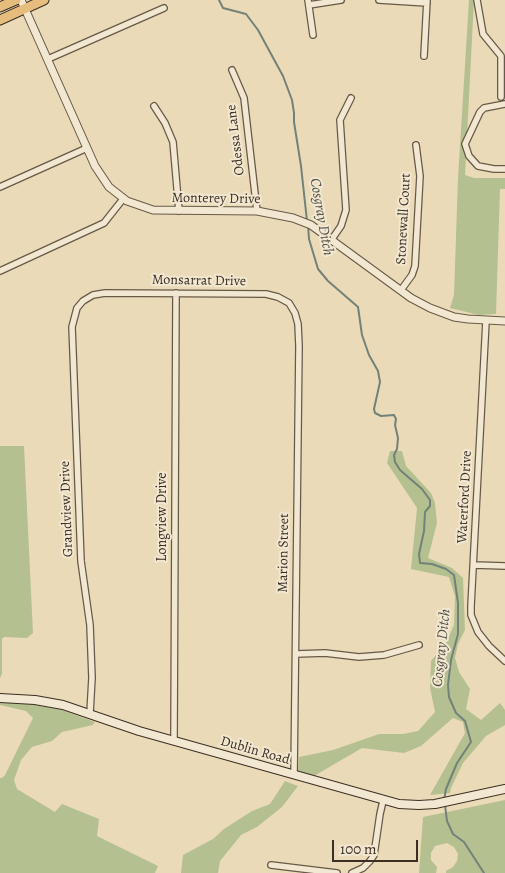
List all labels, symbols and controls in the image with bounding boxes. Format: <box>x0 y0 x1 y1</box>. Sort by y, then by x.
street label: Odessa Lane <box>223 103 249 177</box>
street label: Stonewall Court <box>393 173 415 265</box>
water label: Cosgray Ditch <box>305 177 337 257</box>
street label: Monterey Drive <box>171 190 261 208</box>
street label: Monsarrat Drive <box>152 272 246 290</box>
street label: Waterford Drive <box>454 450 476 544</box>
street label: Grandview Drive <box>57 460 77 558</box>
street label: Longview Drive <box>155 472 171 562</box>
street label: Marion Street <box>275 513 293 593</box>
water label: Cosgray Ditch <box>429 608 455 688</box>
street label: Dublin Road <box>218 733 292 769</box>
scale bar <box>335 830 421 862</box>
text: 100 m <box>340 839 377 859</box>

